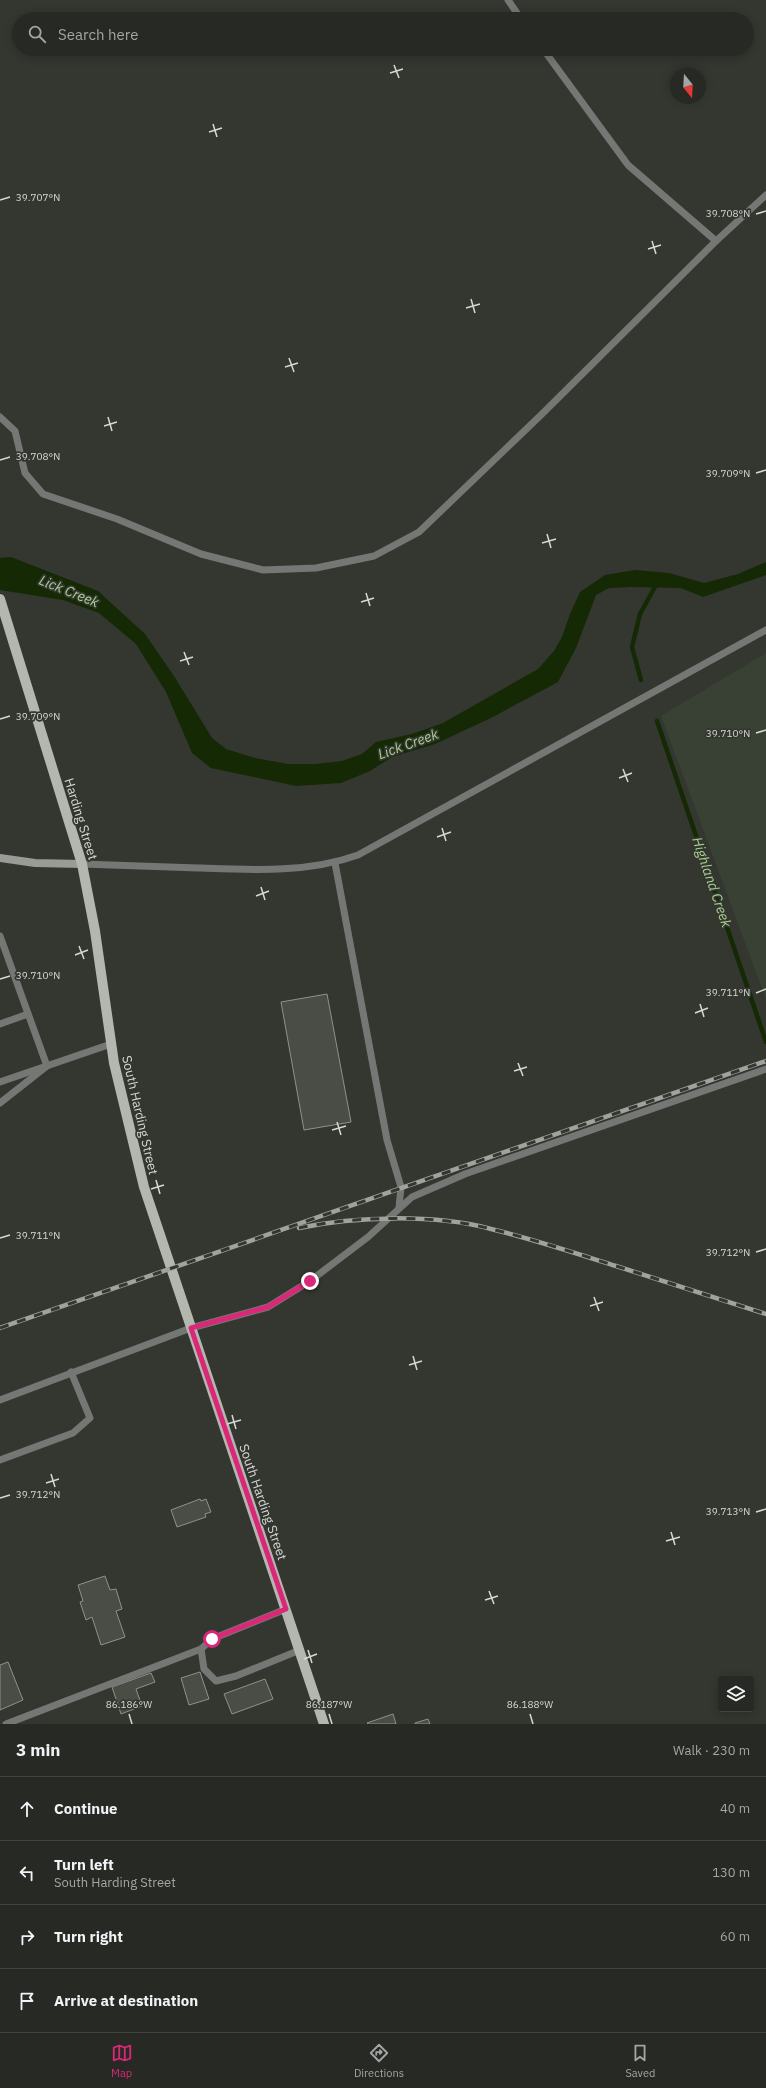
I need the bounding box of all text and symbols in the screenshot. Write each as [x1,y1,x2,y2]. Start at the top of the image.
search box [12,12,754,56]
icon: search [26,23,48,45]
text: Search here [58,25,138,44]
north arrow [670,68,706,104]
text: 39.707°N [16,191,60,204]
text: 39.708°N [706,207,750,220]
text: 39.708°N [16,450,60,463]
text: 39.709°N [706,467,750,480]
water label: Lick Creek [36,571,102,611]
text: 39.709°N [16,710,60,723]
water label: Lick Creek [375,725,441,763]
text: 39.710°N [706,727,750,740]
street label: Harding Street [61,776,101,862]
water label: Highland Creek [688,834,736,930]
text: 39.710°N [16,969,60,982]
text: 39.711°N [706,986,750,999]
street label: South Harding Street [118,1054,162,1176]
text: 39.711°N [16,1229,60,1242]
text: 39.712°N [706,1246,750,1259]
route end [301,1272,319,1290]
street label: South Harding Street [235,1442,291,1562]
text: 39.712°N [16,1488,60,1501]
text: 39.713°N [706,1505,750,1518]
route start [203,1630,221,1648]
map controls [718,1676,754,1712]
button: layers [718,1676,754,1712]
text: 86.186°W [106,1698,152,1711]
text: 86.187°W [306,1698,352,1711]
text: 86.188°W [507,1698,553,1711]
text: 3 min [16,1739,60,1761]
text: Walk · 230 m [673,1742,750,1759]
icon: ahead [16,1798,38,1820]
text: Continue [54,1799,118,1818]
text: 40 m [720,1800,750,1817]
text: Turn left [54,1855,114,1874]
icon: left [16,1862,38,1884]
text: 130 m [712,1864,750,1881]
text: South Harding Street [54,1874,176,1891]
icon: right [16,1926,38,1948]
text: Turn right [54,1927,123,1946]
text: 60 m [720,1928,750,1945]
icon: arrive [16,1990,38,2012]
text: Arrive at destination [54,1991,198,2010]
tab: Map [111,2042,133,2080]
tab: Directions [354,2042,404,2080]
tab: Saved [625,2042,655,2080]

